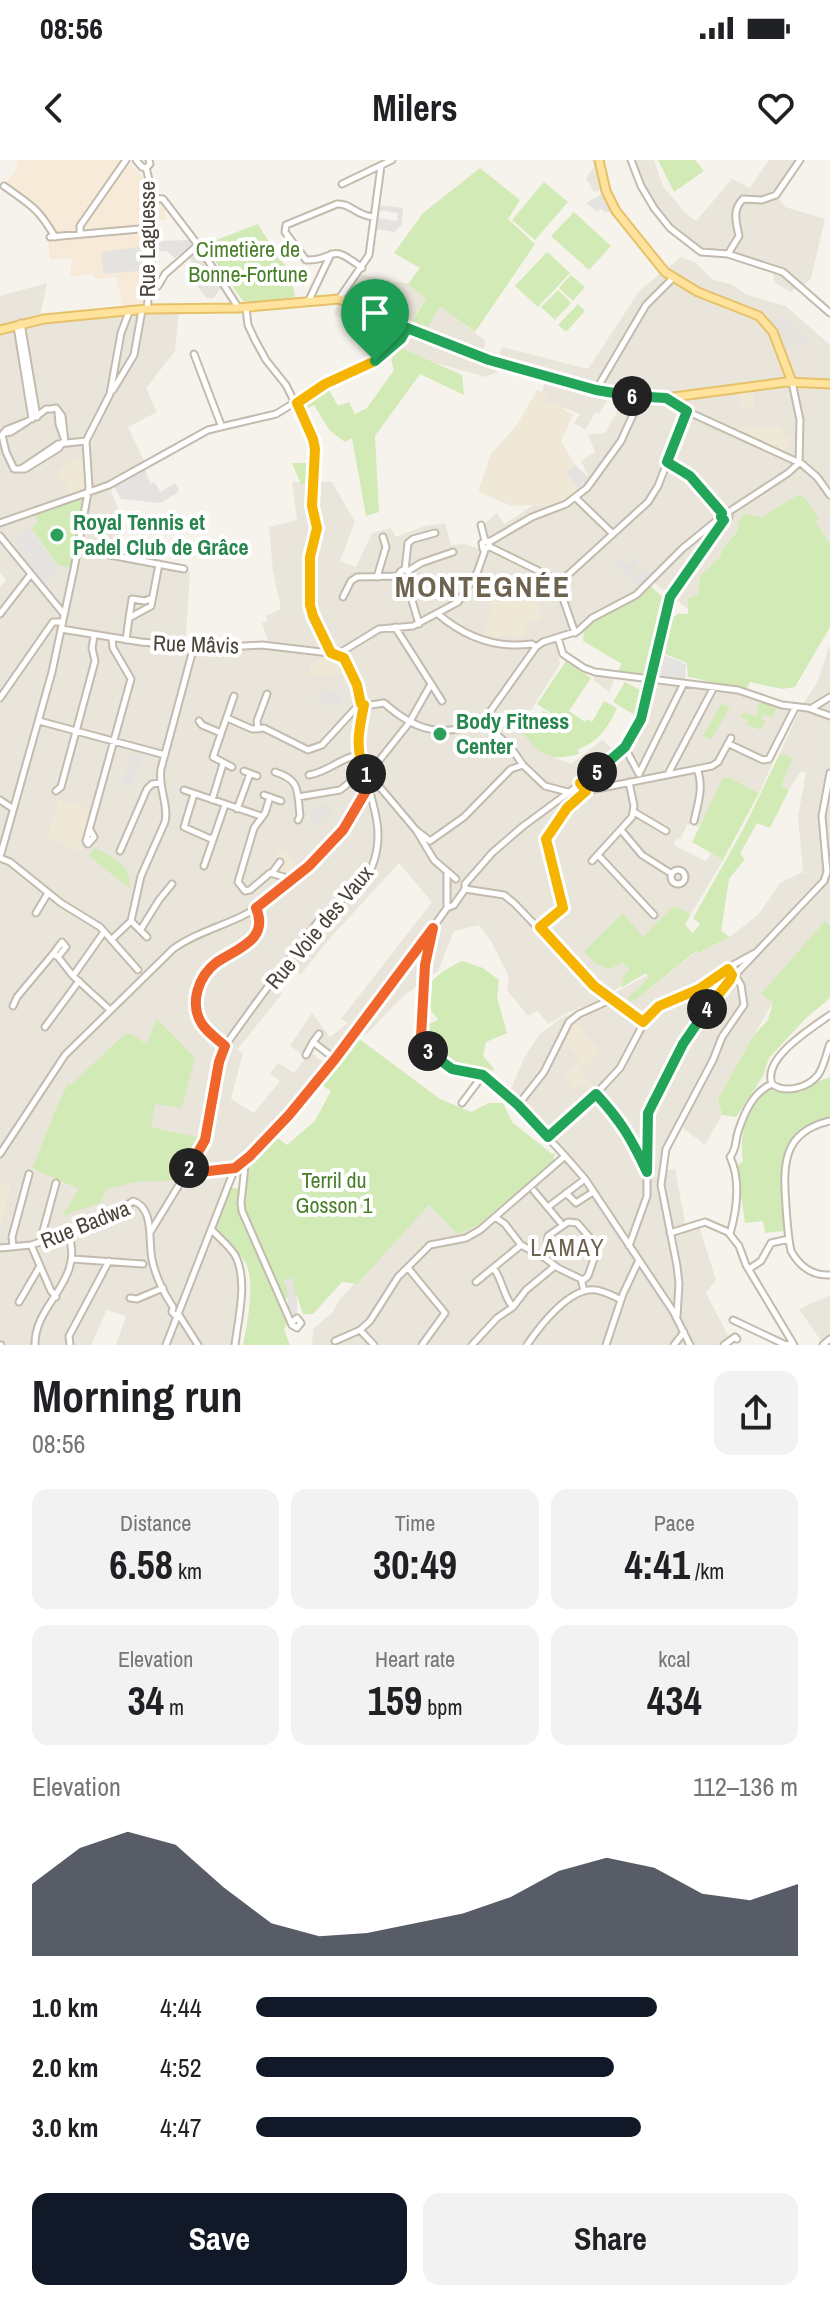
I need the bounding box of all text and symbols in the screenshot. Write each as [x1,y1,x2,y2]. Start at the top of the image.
text: 08:56 [40,8,103,48]
text: Milers [372,84,458,132]
icon: back [32,86,76,130]
icon: heart [754,86,798,130]
street label: Rue Laguesse [132,181,162,297]
park label: Cimetière de Bonne-Fortune [188,234,308,289]
pin [341,279,409,361]
icon: arrive [353,291,397,335]
pin: 6 [612,376,652,416]
text: 6 [627,381,637,411]
place label: Royal Tennis et Padel Club de Grâce [73,507,248,562]
marker: Royal Tennis et Padel Club de Grâce [48,526,66,544]
district label: MONTEGNÉE [395,566,571,606]
street label: Rue Mâvis [152,628,240,660]
place label: Body Fitness Center [456,706,569,761]
marker: Body Fitness Center [431,725,449,743]
pin: 5 [577,752,617,792]
pin: 1 [346,754,386,794]
text: 5 [592,757,602,787]
text: 1 [361,759,371,789]
street label: Rue Voie des Vaux [258,859,380,995]
pin: 4 [687,989,727,1029]
text: 4 [702,994,712,1024]
pin: 3 [408,1031,448,1071]
text: 3 [423,1036,433,1066]
pin: 2 [169,1148,209,1188]
text: 2 [184,1153,194,1183]
park label: Terril du Gosson 1 [295,1165,373,1220]
street label: Rue Badwa [36,1193,134,1255]
district label: LAMAY [530,1231,606,1263]
text: Morning run [32,1366,242,1426]
button: share [714,1371,798,1455]
text: 08:56 [32,1426,85,1461]
text: Distance [120,1508,191,1538]
text: Time [395,1508,435,1538]
text: Pace [654,1508,695,1538]
text: 6.58 [109,1538,173,1591]
text: 30:49 [373,1538,457,1591]
text: 4:41 [624,1538,690,1591]
text: km [173,1556,202,1586]
text: /km [690,1556,724,1586]
text: Elevation [118,1644,193,1674]
text: Heart rate [375,1644,455,1674]
text: kcal [658,1644,690,1674]
text: 34 [127,1674,164,1727]
text: 159 [368,1674,422,1727]
text: 434 [647,1674,702,1727]
text: m [164,1692,184,1722]
text: bpm [422,1692,462,1722]
text: Elevation [32,1769,121,1804]
text: 112–136 m [693,1769,798,1804]
text: 1.0 km [32,1990,98,2025]
text: 4:44 [160,1990,202,2025]
text: 2.0 km [32,2050,98,2085]
text: 4:52 [160,2050,202,2085]
text: 3.0 km [32,2110,98,2145]
text: 4:47 [160,2110,202,2145]
button: Save [32,2193,407,2285]
button: Share [423,2193,798,2285]

